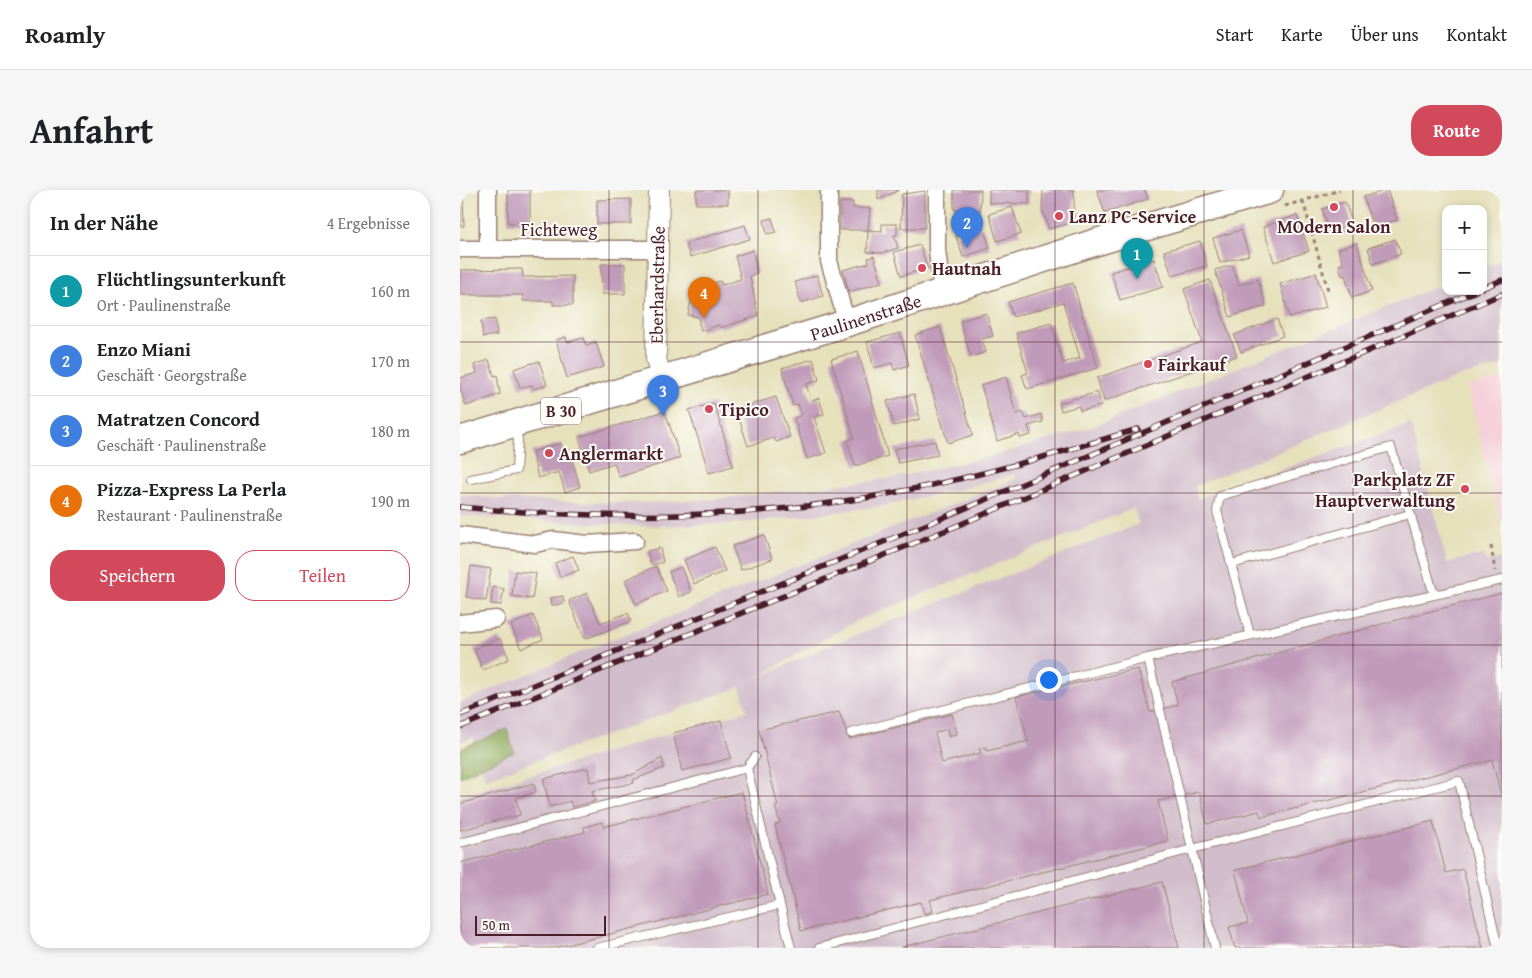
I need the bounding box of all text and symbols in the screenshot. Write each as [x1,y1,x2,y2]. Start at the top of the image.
text: Roamly [25,17,105,52]
text: Start [1216,21,1253,48]
text: Karte [1281,21,1323,48]
text: Über uns [1351,21,1419,48]
text: Kontakt [1447,21,1507,48]
text: Anfahrt [30,105,153,156]
button: Route [1411,105,1502,156]
marker: MOdern Salon [1328,201,1340,213]
place label: Lanz PC-Service [1069,203,1197,230]
map controls [1442,205,1487,295]
button: + [1442,205,1487,250]
text: In der Nähe [50,207,158,238]
pin: 2 [951,207,983,248]
marker: Lanz PC-Service [1053,210,1065,222]
text: 4 Ergebnisse [327,211,410,235]
place label: MOdern Salon [1277,213,1391,240]
street label: Fichteweg [521,216,597,243]
street label: Eberhardstraße [642,226,672,344]
pin: 1 [1121,238,1153,279]
button: − [1442,250,1487,295]
place label: Hautnah [932,255,1002,282]
marker: Hautnah [916,262,928,274]
text: Flüchtlingsunterkunft [97,265,286,293]
pin: 4 [688,277,720,318]
text: 1 [62,279,70,303]
text: 160 m [370,279,410,303]
street label: Paulinenstraße [807,286,925,347]
text: Ort · Paulinenstraße [97,293,231,317]
text: Enzo Miani [97,335,191,363]
text: 2 [62,349,70,373]
text: 170 m [370,349,410,373]
place label: Fairkauf [1158,351,1228,378]
marker: Fairkauf [1142,358,1154,370]
text: Geschäft · Georgstraße [97,363,247,387]
pin: 3 [647,375,679,416]
place label: Tipico [719,396,769,423]
road number: B 30 [541,398,581,425]
marker: Tipico [703,403,715,415]
text: Matratzen Concord [97,405,260,433]
text: 3 [62,419,70,443]
text: 180 m [370,419,410,443]
text: Geschäft · Paulinenstraße [97,433,266,457]
place label: Anglermarkt [559,440,663,467]
marker: Anglermarkt [543,447,555,459]
place label: Parkplatz ZF Hauptverwaltung [1315,466,1456,514]
text: Pizza-Express La Perla [97,475,287,503]
marker: Parkplatz ZF Hauptverwaltung [1459,483,1471,495]
text: 4 [62,489,70,513]
text: 190 m [370,489,410,513]
text: Restaurant · Paulinenstraße [97,503,282,527]
button: Speichern [50,550,225,601]
button: Teilen [235,550,410,601]
your location [1036,667,1062,693]
scale bar [475,913,606,936]
text: 50 m [482,915,510,935]

